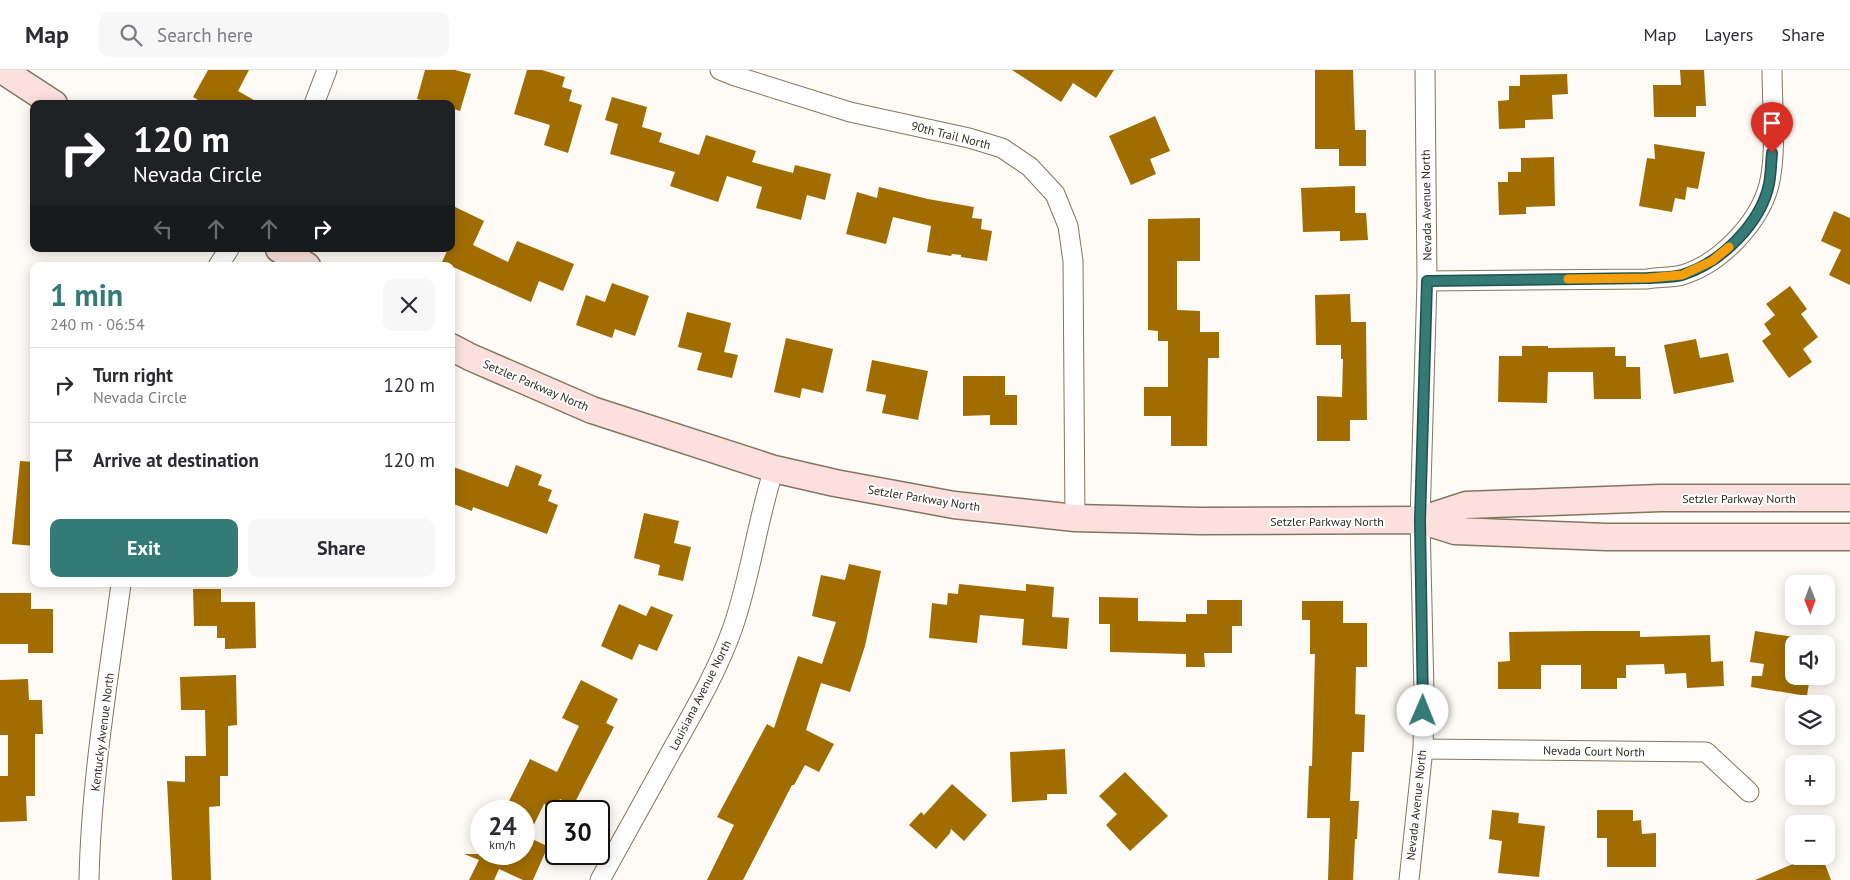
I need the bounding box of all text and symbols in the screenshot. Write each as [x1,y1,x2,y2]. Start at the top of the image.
search box [99,12,449,57]
text: Map [25,19,69,50]
icon: search [117,21,145,49]
text: Search here [157,23,253,47]
text: Map [1644,23,1676,46]
text: Layers [1704,23,1753,46]
text: Share [1781,23,1825,46]
pin [1751,102,1793,153]
icon: arrive [1758,109,1786,137]
text: 120 m [133,116,230,162]
street label: 90th Trail North [910,118,992,152]
icon: right [50,120,115,185]
street label: Nevada Avenue North [1418,149,1434,261]
text: Nevada Circle [133,160,262,188]
icon: left [149,215,177,243]
icon: ahead [202,215,230,243]
icon: ahead [255,215,283,243]
icon: right [308,215,336,243]
text: 1 min [50,275,123,314]
button: close [383,279,435,331]
text: 240 m · 06:54 [50,314,145,334]
street label: Setzler Parkway North [481,356,591,414]
text: Turn right [93,363,173,387]
icon: right [50,371,78,399]
text: 120 m [383,373,435,397]
text: Nevada Circle [93,387,187,407]
icon: arrive [50,446,78,474]
text: Arrive at destination [93,448,259,472]
text: 120 m [383,448,435,472]
street label: Setzler Parkway North [867,482,981,514]
street label: Setzler Parkway North [1682,491,1796,506]
street label: Setzler Parkway North [1270,514,1384,529]
button: Exit [50,519,238,577]
button: Share [248,519,435,577]
north arrow [1785,575,1835,625]
map controls [1785,575,1835,865]
button: sound [1785,635,1835,685]
street label: Louisiana Avenue North [666,637,734,753]
street label: Kentucky Avenue North [87,672,117,792]
position arrow [1396,684,1448,736]
button: layers [1785,695,1835,745]
street label: Nevada Court North [1543,743,1645,759]
street label: Nevada Avenue North [1403,749,1429,861]
button: + [1785,755,1835,805]
speed limit sign: 30 [545,800,610,865]
text: 24 [488,810,517,842]
button: − [1785,815,1835,865]
text: km/h [489,837,516,852]

